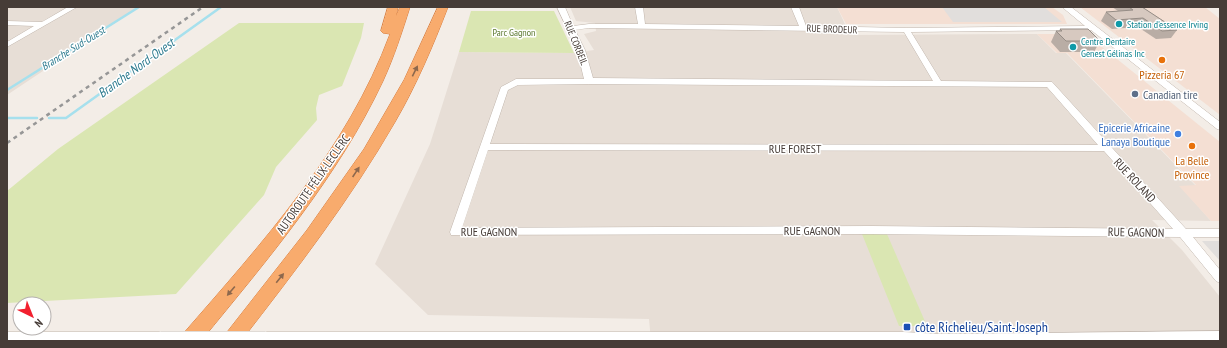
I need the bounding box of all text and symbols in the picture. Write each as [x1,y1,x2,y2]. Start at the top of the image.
place label: Station d'essence Irving [1127,18,1208,31]
street label: RUE CORBEIL [561,19,591,68]
marker: Station d'essence Irving [1114,19,1124,29]
water label: Branche Sud-Ouest [39,22,109,73]
street label: RUE BRODEUR [806,22,858,36]
park label: Parc Gagnon [493,26,535,39]
water label: Branche Nord-Ouest [94,34,179,102]
place label: Centre Dentaire Genest Gélinas Inc [1081,35,1145,60]
marker: Centre Dentaire Genest Gélinas Inc [1068,42,1078,52]
marker: Pizzeria 67 [1157,55,1167,65]
one-way arrow [412,66,418,77]
place label: Pizzeria 67 [1139,67,1185,82]
place label: Canadian tire [1143,87,1198,102]
marker: Canadian tire [1130,89,1140,99]
place label: Epicerie Africaine Lanaya Boutique [1098,120,1170,149]
marker: Epicerie Africaine Lanaya Boutique [1173,129,1183,139]
street label: AUTOROUTE FÉLIX-LECLERC [273,131,353,237]
street label: RUE FOREST [769,141,822,156]
marker: La Belle Province [1187,141,1197,151]
place label: La Belle Province [1175,153,1210,182]
street label: RUE ROLAND [1111,155,1159,205]
one-way arrow [352,167,360,178]
street label: RUE GAGNON [784,223,840,238]
street label: RUE GAGNON [461,224,517,239]
street label: RUE GAGNON [1108,224,1164,240]
one-way arrow [275,272,284,283]
one-way arrow [227,286,236,296]
north arrow [12,296,52,336]
text: N [32,316,46,330]
place label: côte Richelieu/Saint-Joseph [915,318,1048,336]
marker: côte Richelieu/Saint-Joseph [902,322,912,332]

